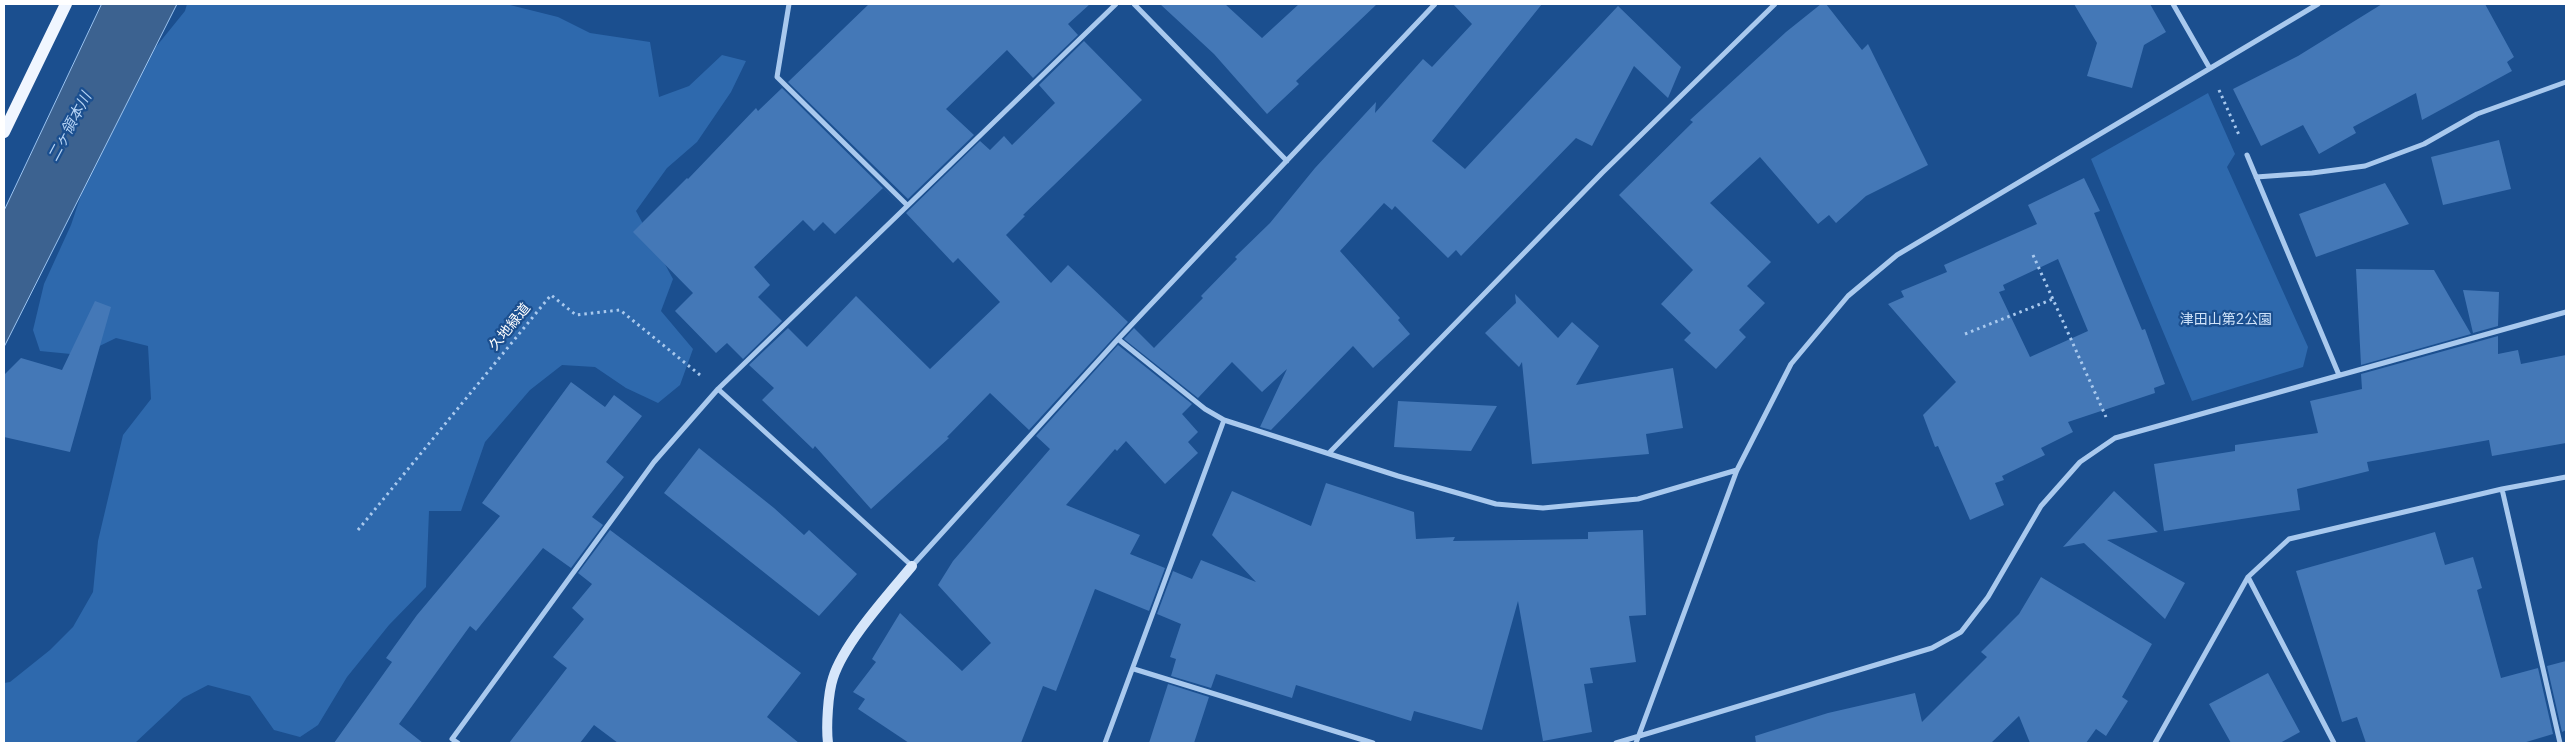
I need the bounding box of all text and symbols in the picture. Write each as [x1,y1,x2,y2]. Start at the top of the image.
water label: 二ヶ領本川 [44,90,96,164]
street label: 久地緑道 [486,300,534,354]
park label: 津田山第2公園 [2180,312,2272,328]

